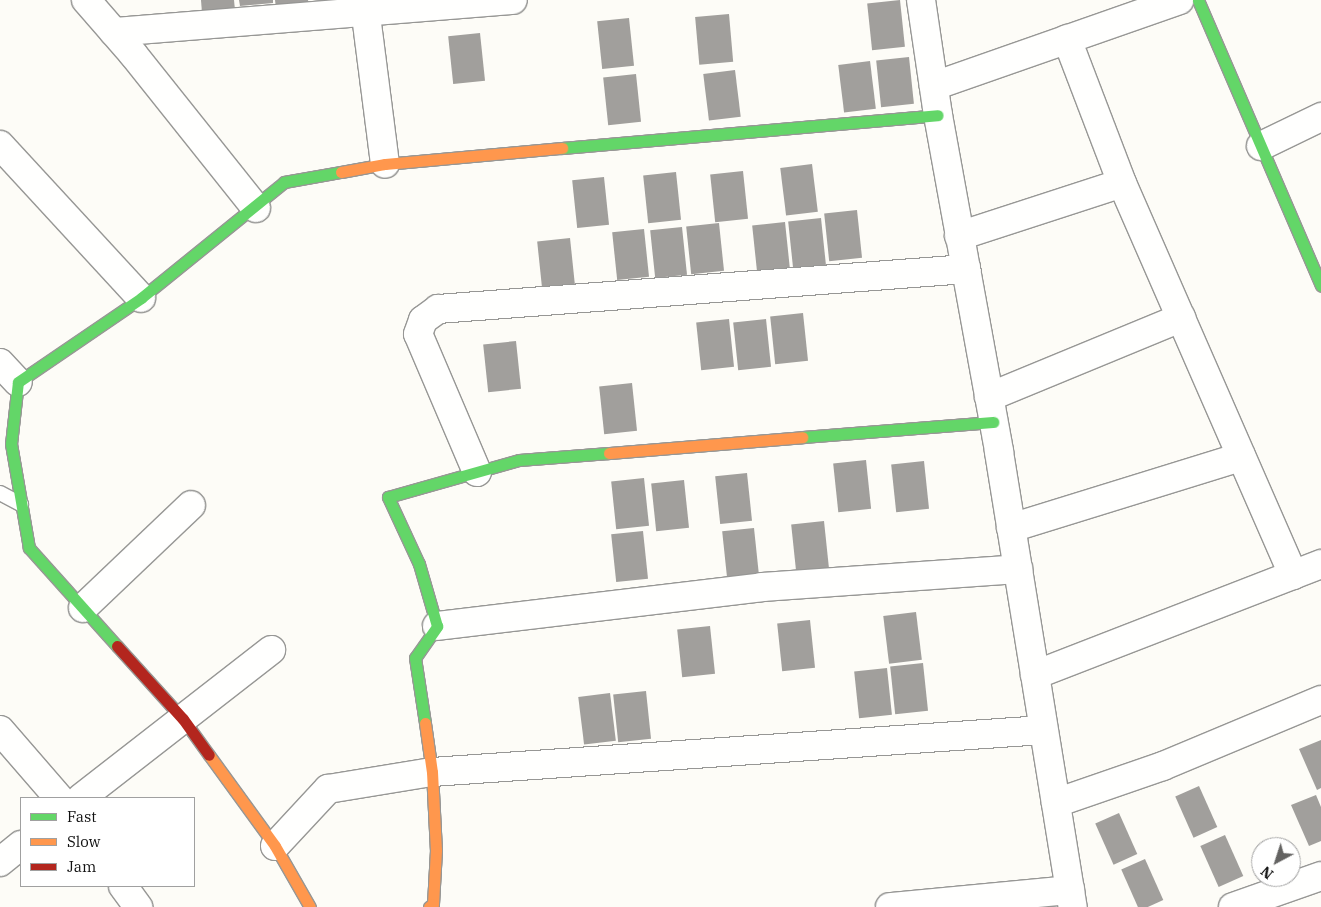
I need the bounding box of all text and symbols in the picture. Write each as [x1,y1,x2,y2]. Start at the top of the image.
legend [20,797,195,887]
text: Fast [67,807,97,826]
text: Slow [67,832,100,851]
north arrow [1251,837,1301,887]
text: Jam [67,857,96,876]
text: N [1257,862,1277,883]

